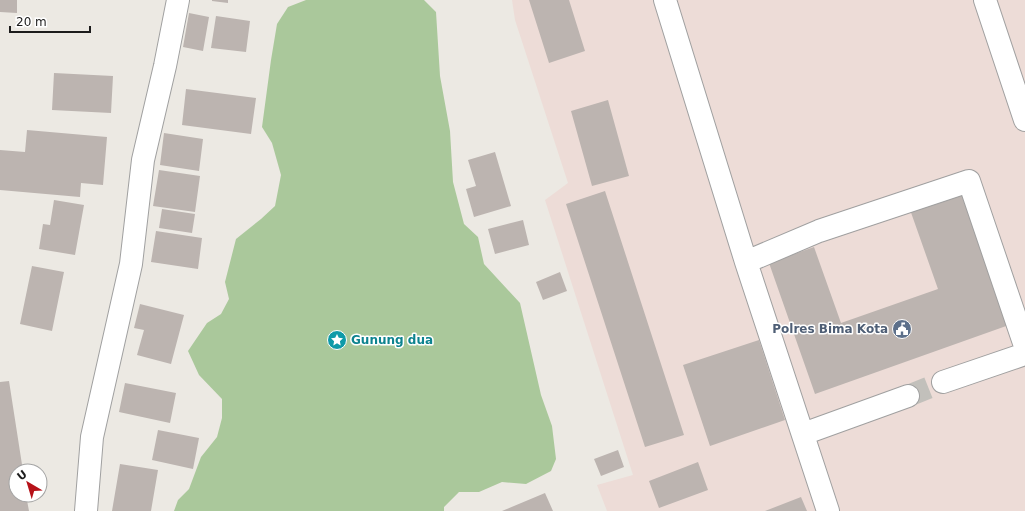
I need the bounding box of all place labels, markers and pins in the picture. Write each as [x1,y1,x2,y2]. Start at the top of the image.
public building icon: Polres Bima Kota [891,318,913,340]
place label: Polres Bima Kota [772,322,888,336]
place icon: Gunung dua [326,329,348,351]
place label: Gunung dua [351,333,433,347]

